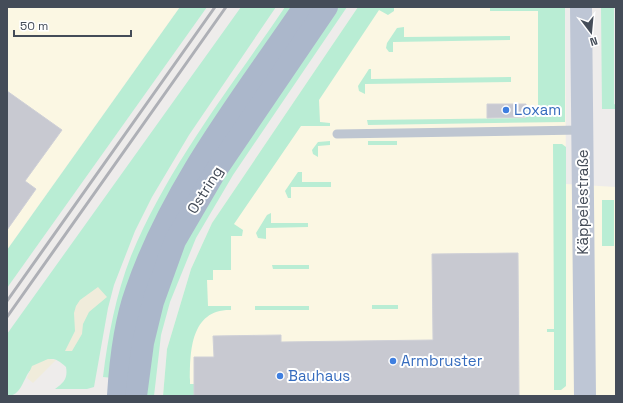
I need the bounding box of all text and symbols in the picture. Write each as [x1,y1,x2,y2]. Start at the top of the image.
scale bar [14,12,131,38]
north arrow [571,12,611,52]
text: 50 m [20,18,48,34]
text: N [588,34,599,49]
place label: Loxam [514,100,561,119]
marker: Loxam [501,105,511,115]
street label: Käppelestraße [573,149,592,255]
street label: Ostring [183,162,227,217]
place label: Armbruster [401,351,483,370]
marker: Armbruster [388,356,398,366]
place label: Bauhaus [288,366,350,385]
marker: Bauhaus [275,371,285,381]

